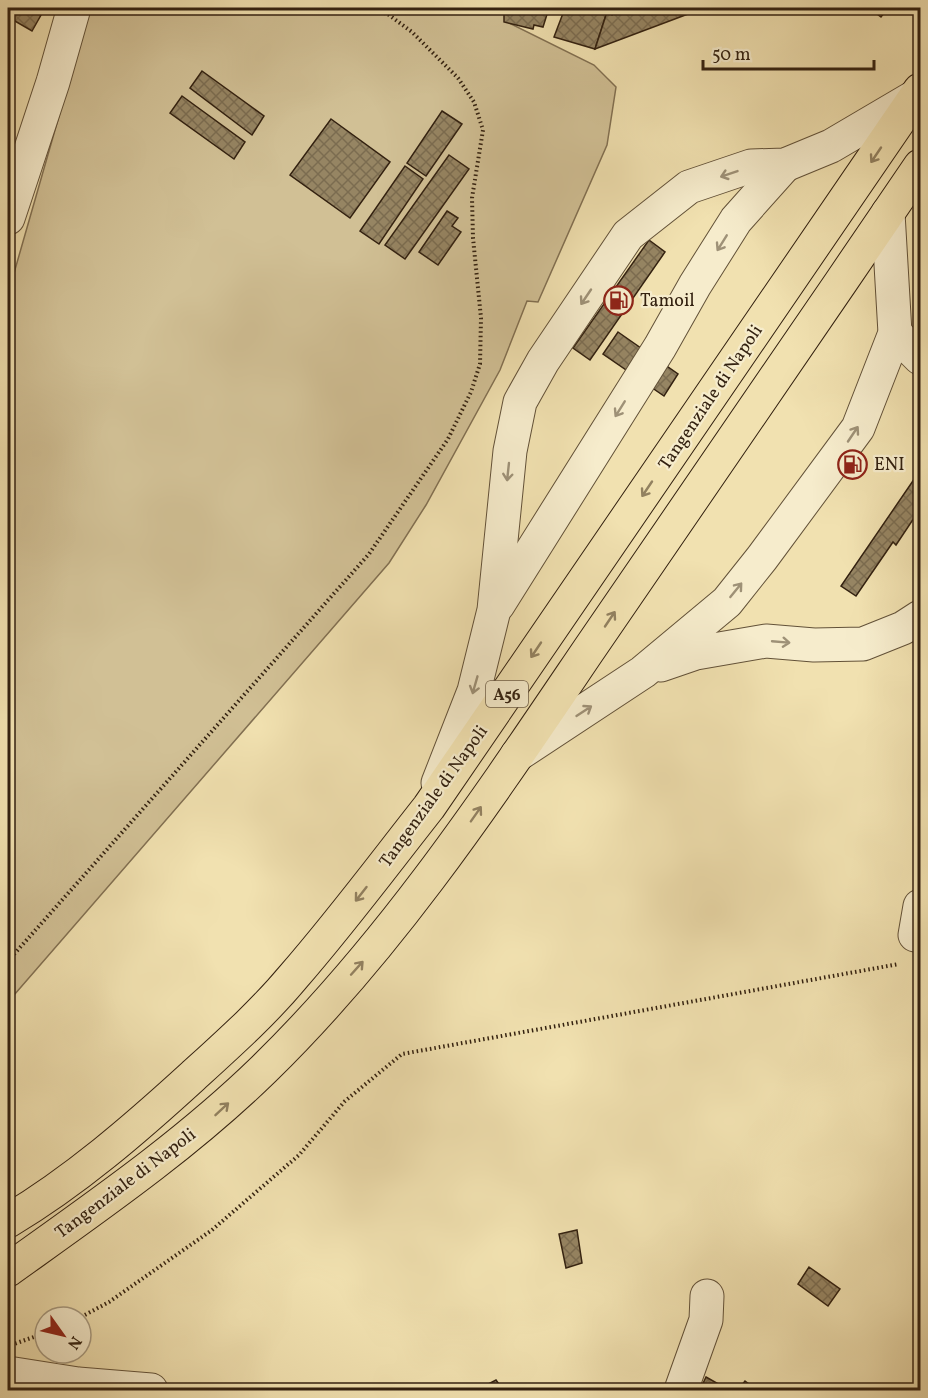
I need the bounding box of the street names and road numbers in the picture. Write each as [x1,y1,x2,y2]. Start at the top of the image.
street label: Tangenziale di Napoli [653,320,769,476]
road number: A56 [486,681,528,707]
street label: Tangenziale di Napoli [374,721,494,873]
street label: Tangenziale di Napoli [50,1123,202,1246]

